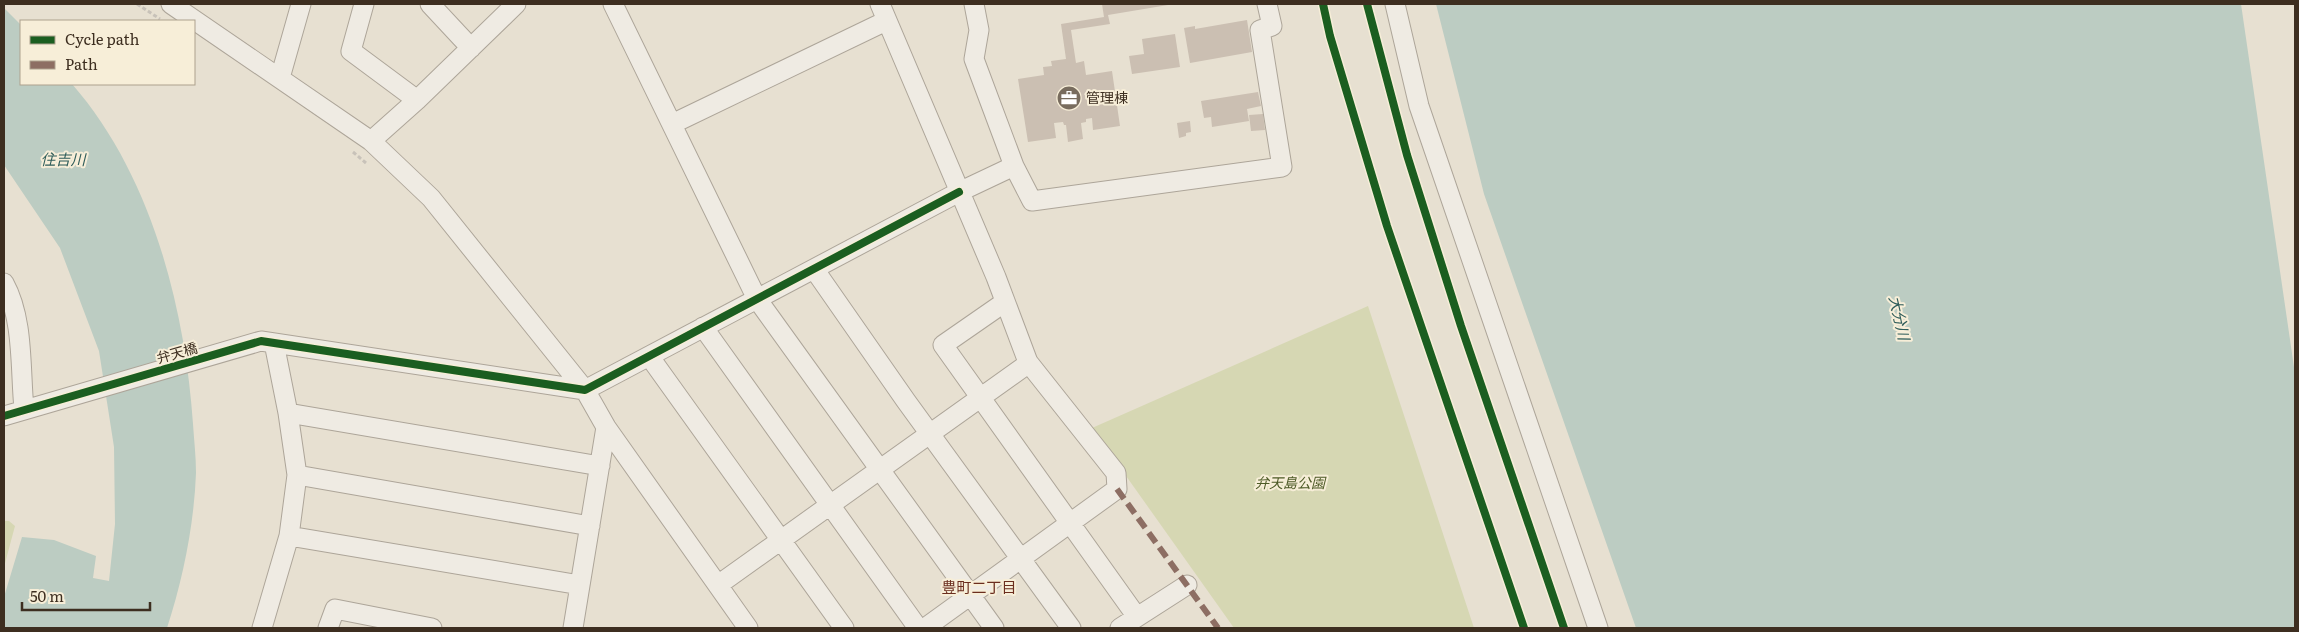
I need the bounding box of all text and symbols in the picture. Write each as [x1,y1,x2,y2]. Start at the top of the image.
legend [20,20,195,85]
text: Cycle path [65,27,140,50]
text: Path [65,52,98,75]
office icon: 管理棟 [1056,85,1082,111]
place label: 管理棟 [1086,87,1128,107]
water label: 住吉川 [40,147,87,170]
water label: 大分川 [1884,293,1917,344]
street label: 弁天橋 [154,337,200,367]
park label: 弁天島公園 [1255,472,1327,492]
district label: 豊町二丁目 [941,575,1017,598]
scale bar [22,580,150,612]
text: 50 m [30,584,64,607]

